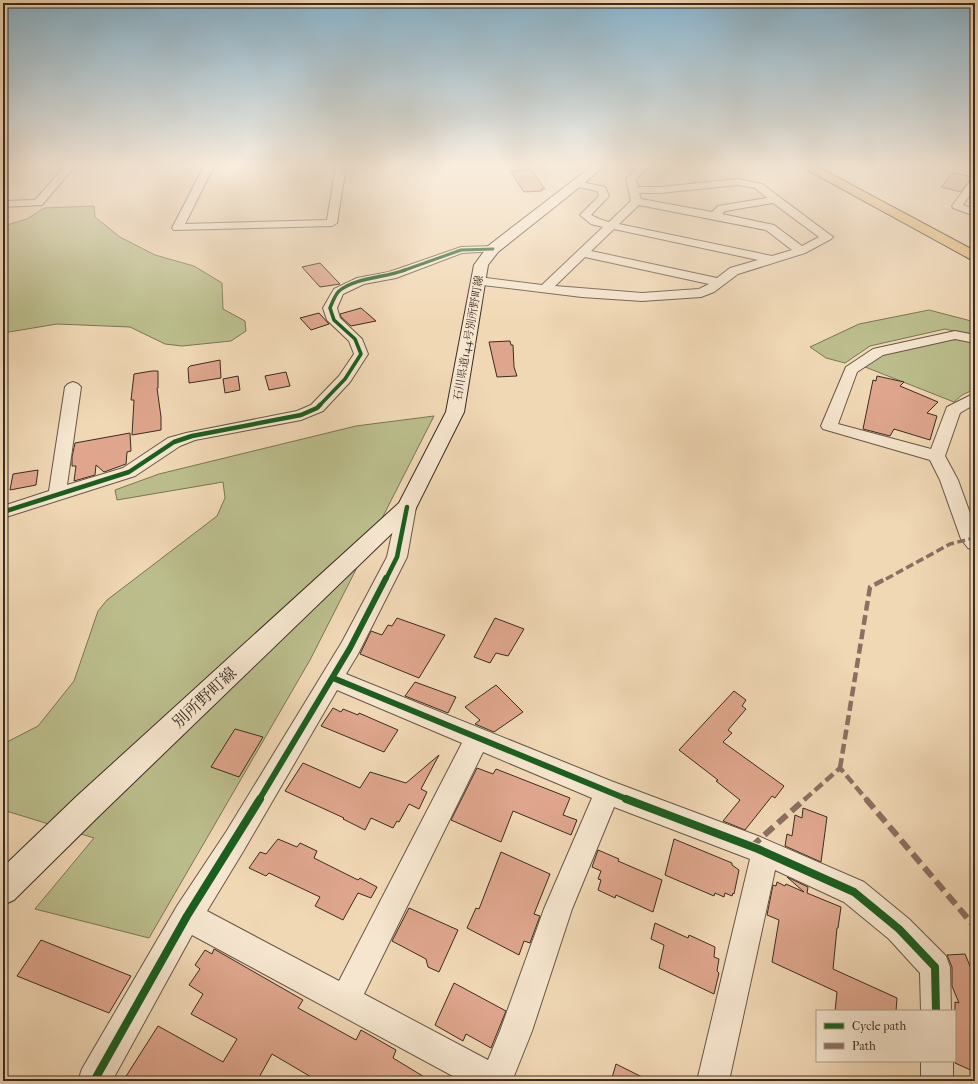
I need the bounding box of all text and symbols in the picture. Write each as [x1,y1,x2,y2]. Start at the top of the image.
street label: 石川県道144号別所野町線 [451,274,486,402]
street label: 別所野町線 [169,663,240,732]
legend [816,1010,956,1062]
text: Cycle path [852,1019,907,1033]
text: Path [852,1039,876,1053]

